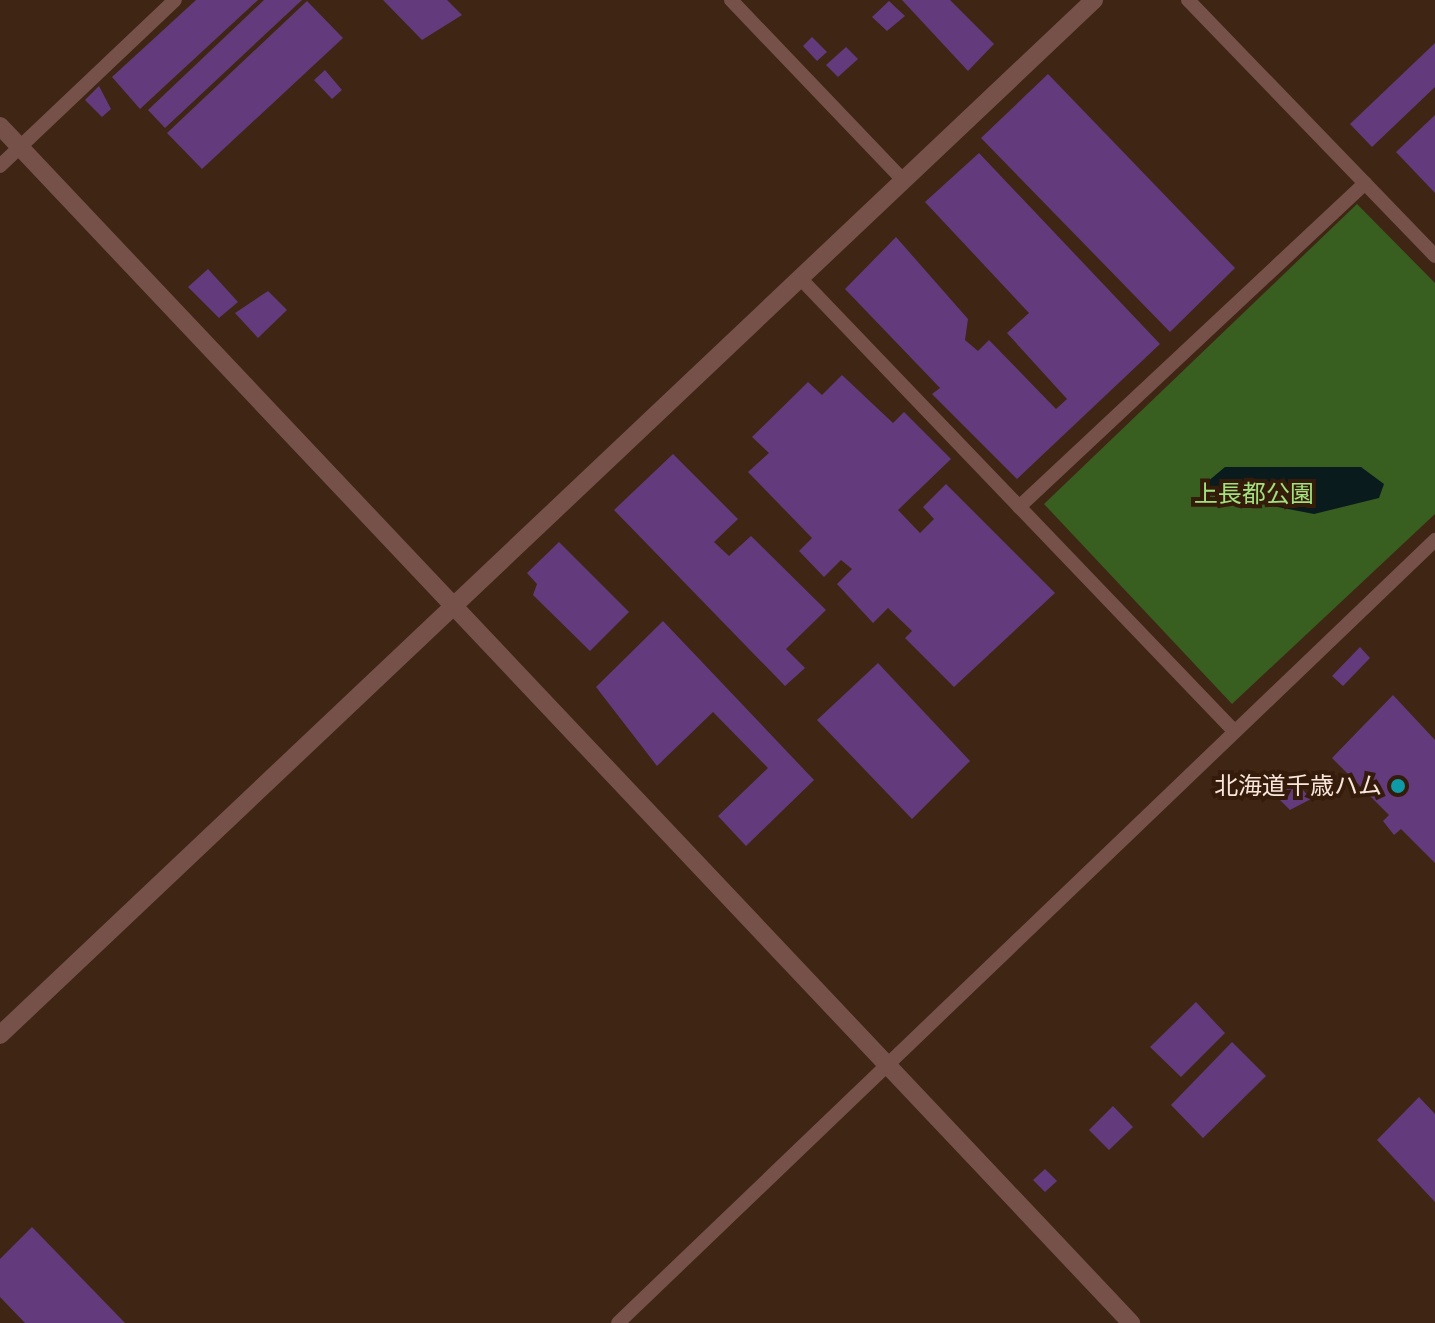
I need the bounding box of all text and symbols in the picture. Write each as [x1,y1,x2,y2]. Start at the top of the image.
park label: 上長都公園 [1194,480,1314,508]
place label: 北海道千歳ハム [1214,772,1382,800]
marker: 北海道千歳ハム [1389,777,1407,795]

